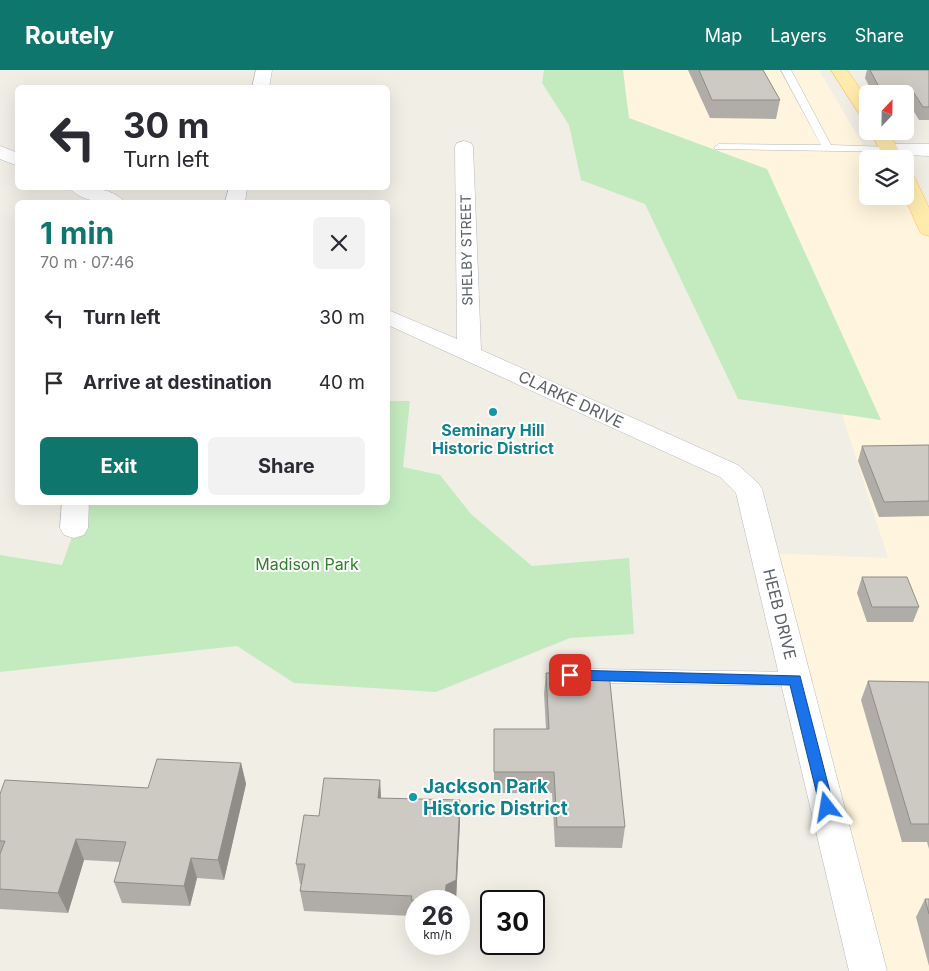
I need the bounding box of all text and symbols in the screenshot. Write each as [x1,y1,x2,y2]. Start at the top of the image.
text: Routely [25,21,114,50]
text: Map [705,25,742,46]
text: Layers [770,25,827,46]
text: Share [855,25,904,46]
north arrow [859,85,914,140]
map controls [859,85,914,205]
text: 30 m [123,104,209,146]
icon: left [40,105,105,170]
text: Turn left [123,146,209,172]
button: layers [859,150,914,205]
street label: SHELBY STREET [457,194,475,306]
text: 1 min [40,215,114,251]
button: close [313,217,365,269]
text: 70 m · 07:46 [40,252,134,272]
icon: left [40,304,68,332]
text: Turn left [83,306,161,329]
text: 30 m [319,306,365,329]
street label: CLARKE DRIVE [515,366,627,432]
icon: arrive [40,369,68,397]
text: Arrive at destination [83,371,272,394]
text: 40 m [319,371,365,394]
marker: Seminary Hill Historic District [487,406,499,418]
place label: Seminary Hill Historic District [432,420,554,458]
button: Exit [40,437,198,495]
button: Share [208,437,365,495]
park label: Madison Park [255,554,359,574]
street label: HEEB DRIVE [759,567,801,661]
pin [549,654,591,696]
icon: arrive [556,661,584,689]
place label: Jackson Park Historic District [423,775,568,820]
position arrow [800,780,852,832]
marker: Jackson Park Historic District [407,791,419,803]
speed limit sign: 30 [480,890,545,955]
text: 26 [422,901,453,931]
text: km/h [423,927,452,942]

